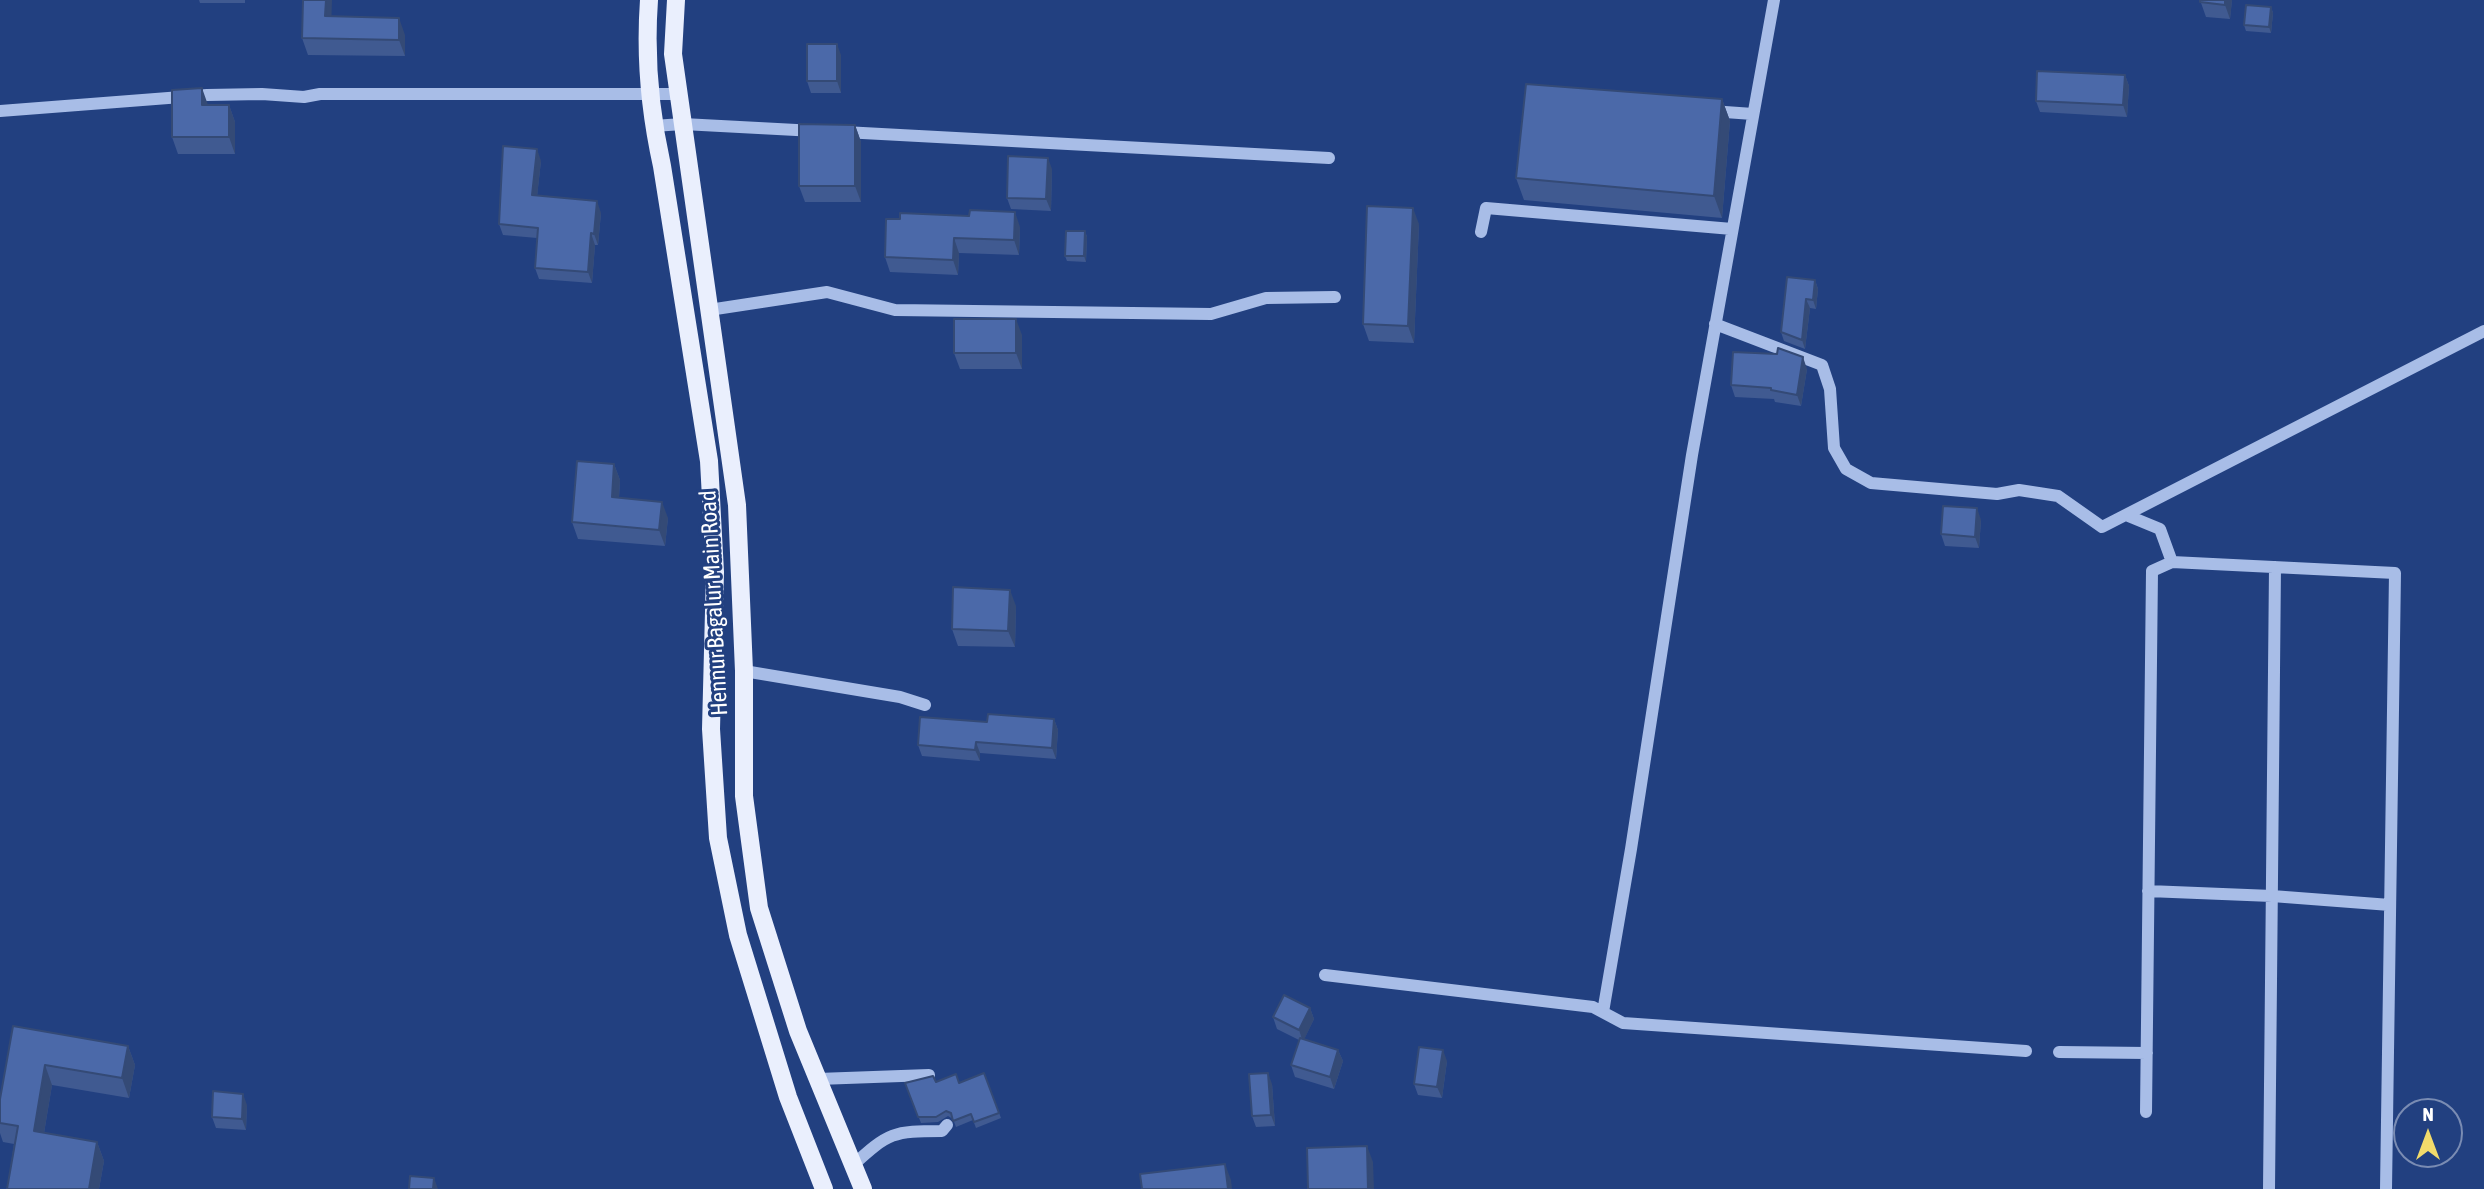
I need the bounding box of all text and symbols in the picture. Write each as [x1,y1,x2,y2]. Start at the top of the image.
street label: Hennur Bagalur Main Road [694,490,734,716]
north arrow [2393,1098,2463,1168]
text: N [2422,1103,2434,1125]

